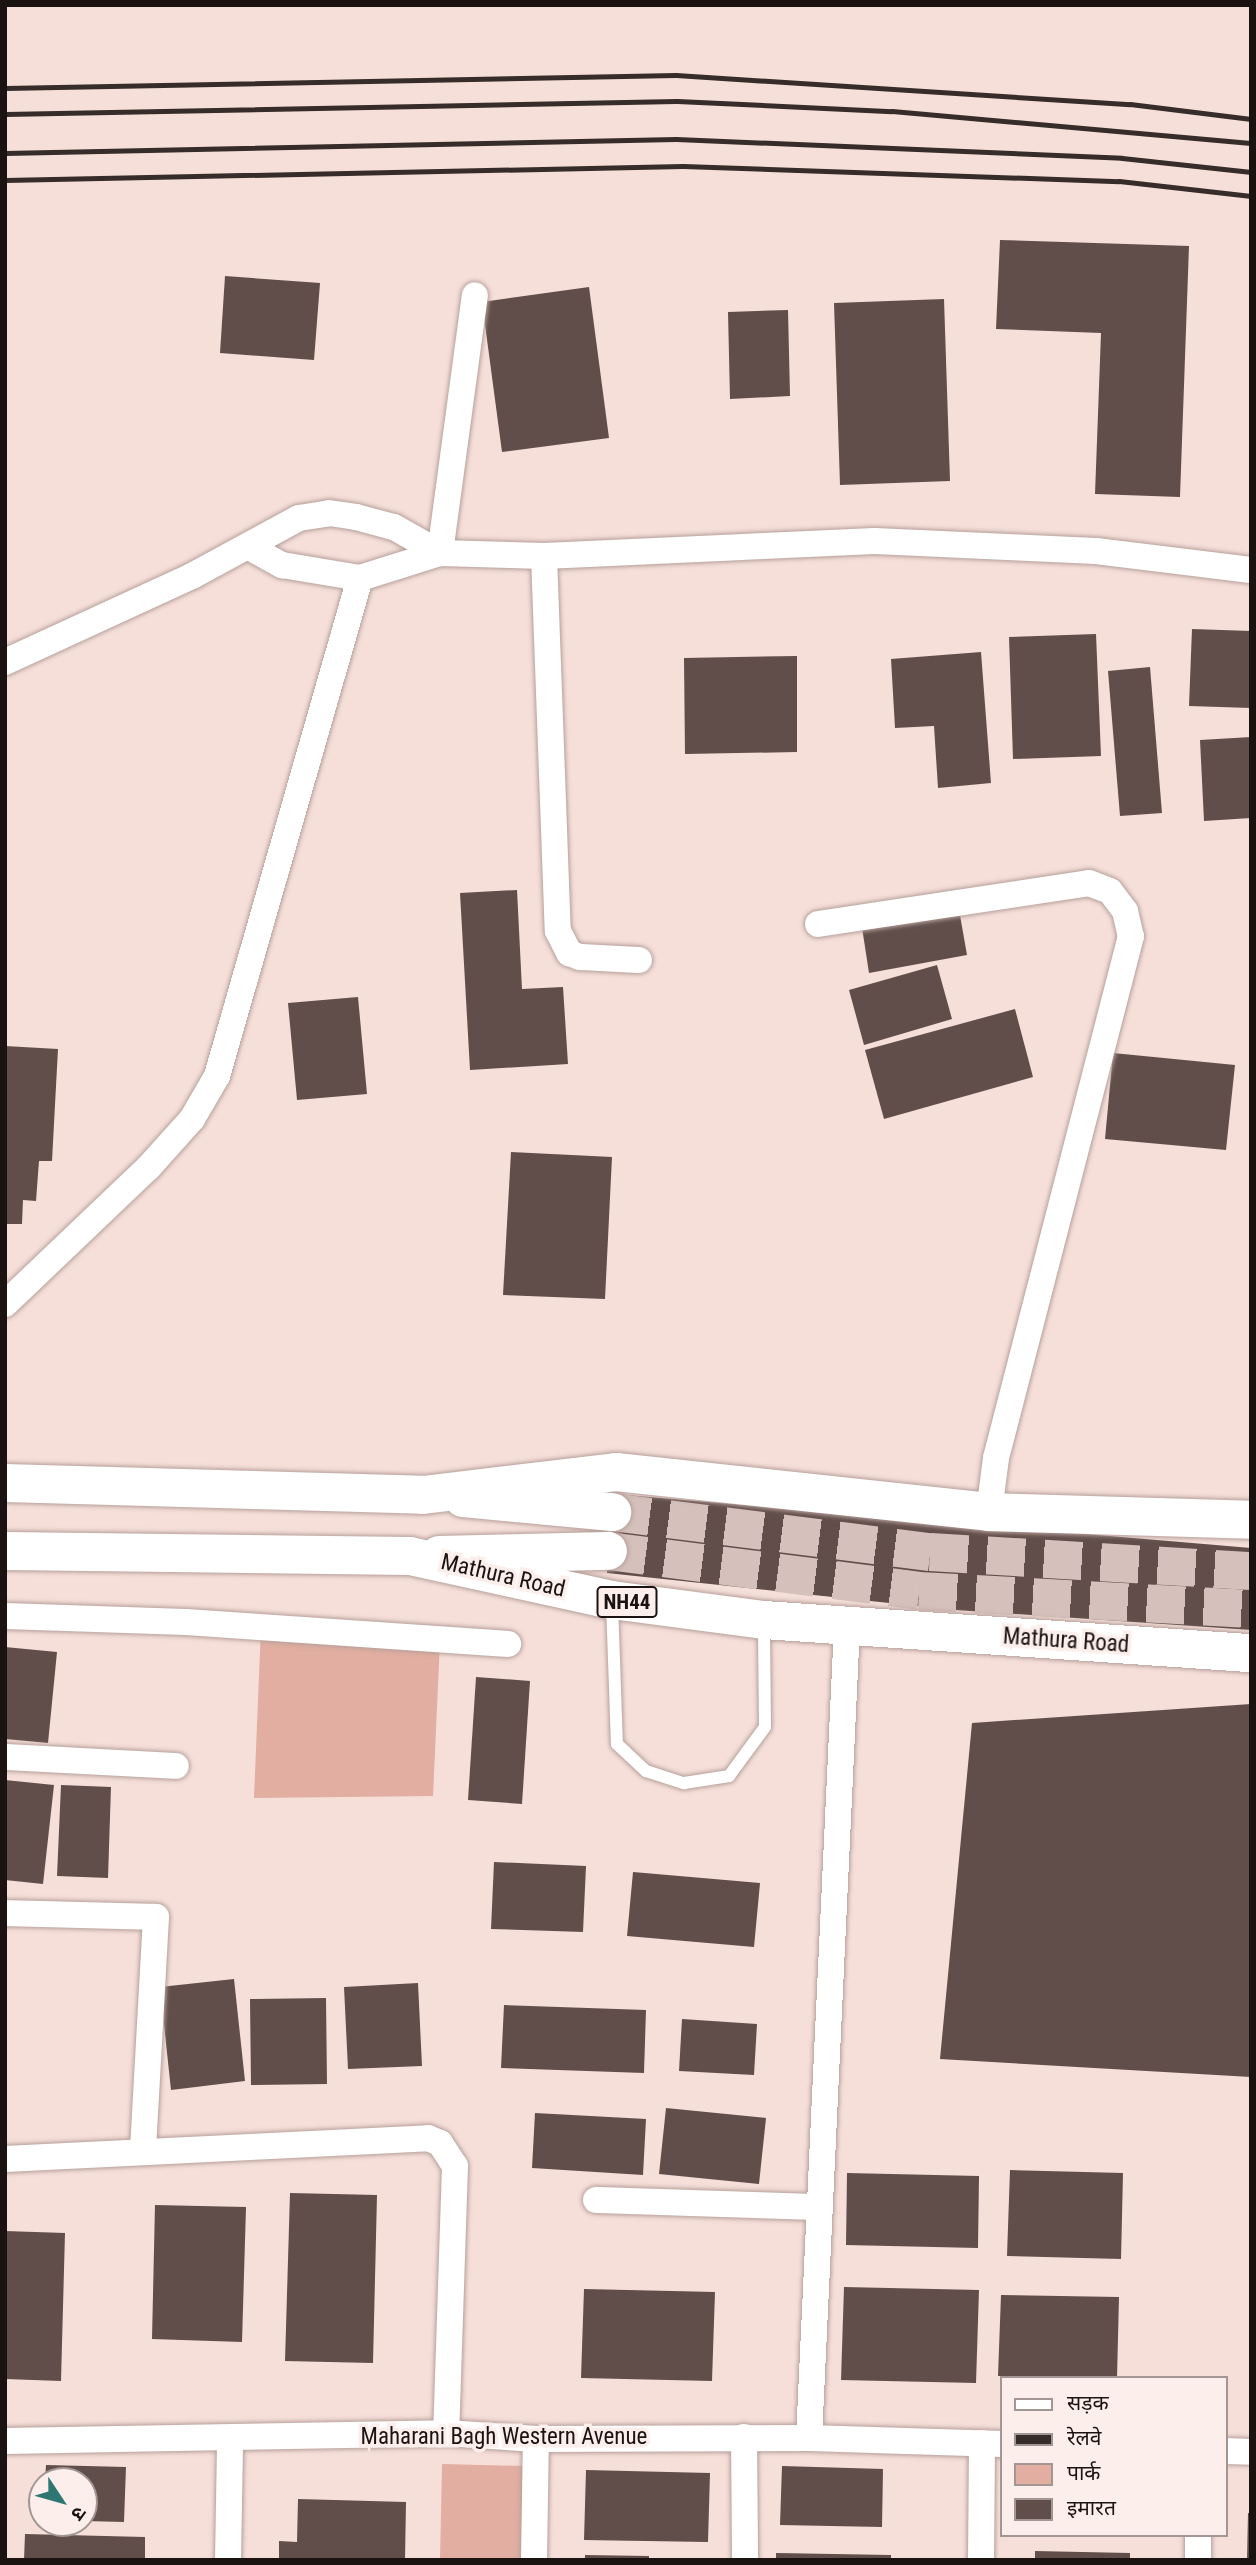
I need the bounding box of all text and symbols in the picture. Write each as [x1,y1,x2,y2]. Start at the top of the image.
street label: Mathura Road [438,1548,568,1604]
road number: NH44 [596,1584,658,1620]
street label: Mathura Road [1002,1623,1130,1659]
legend [1000,2376,1228,2537]
text: सड़क [1067,2391,1109,2415]
street label: Maharani Bagh Western Avenue [361,2423,647,2451]
text: रेलवे [1067,2426,1102,2450]
text: पार्क [1067,2461,1101,2485]
north arrow [28,2467,98,2537]
text: इमारत [1067,2496,1116,2520]
text: उ [66,2502,91,2525]

